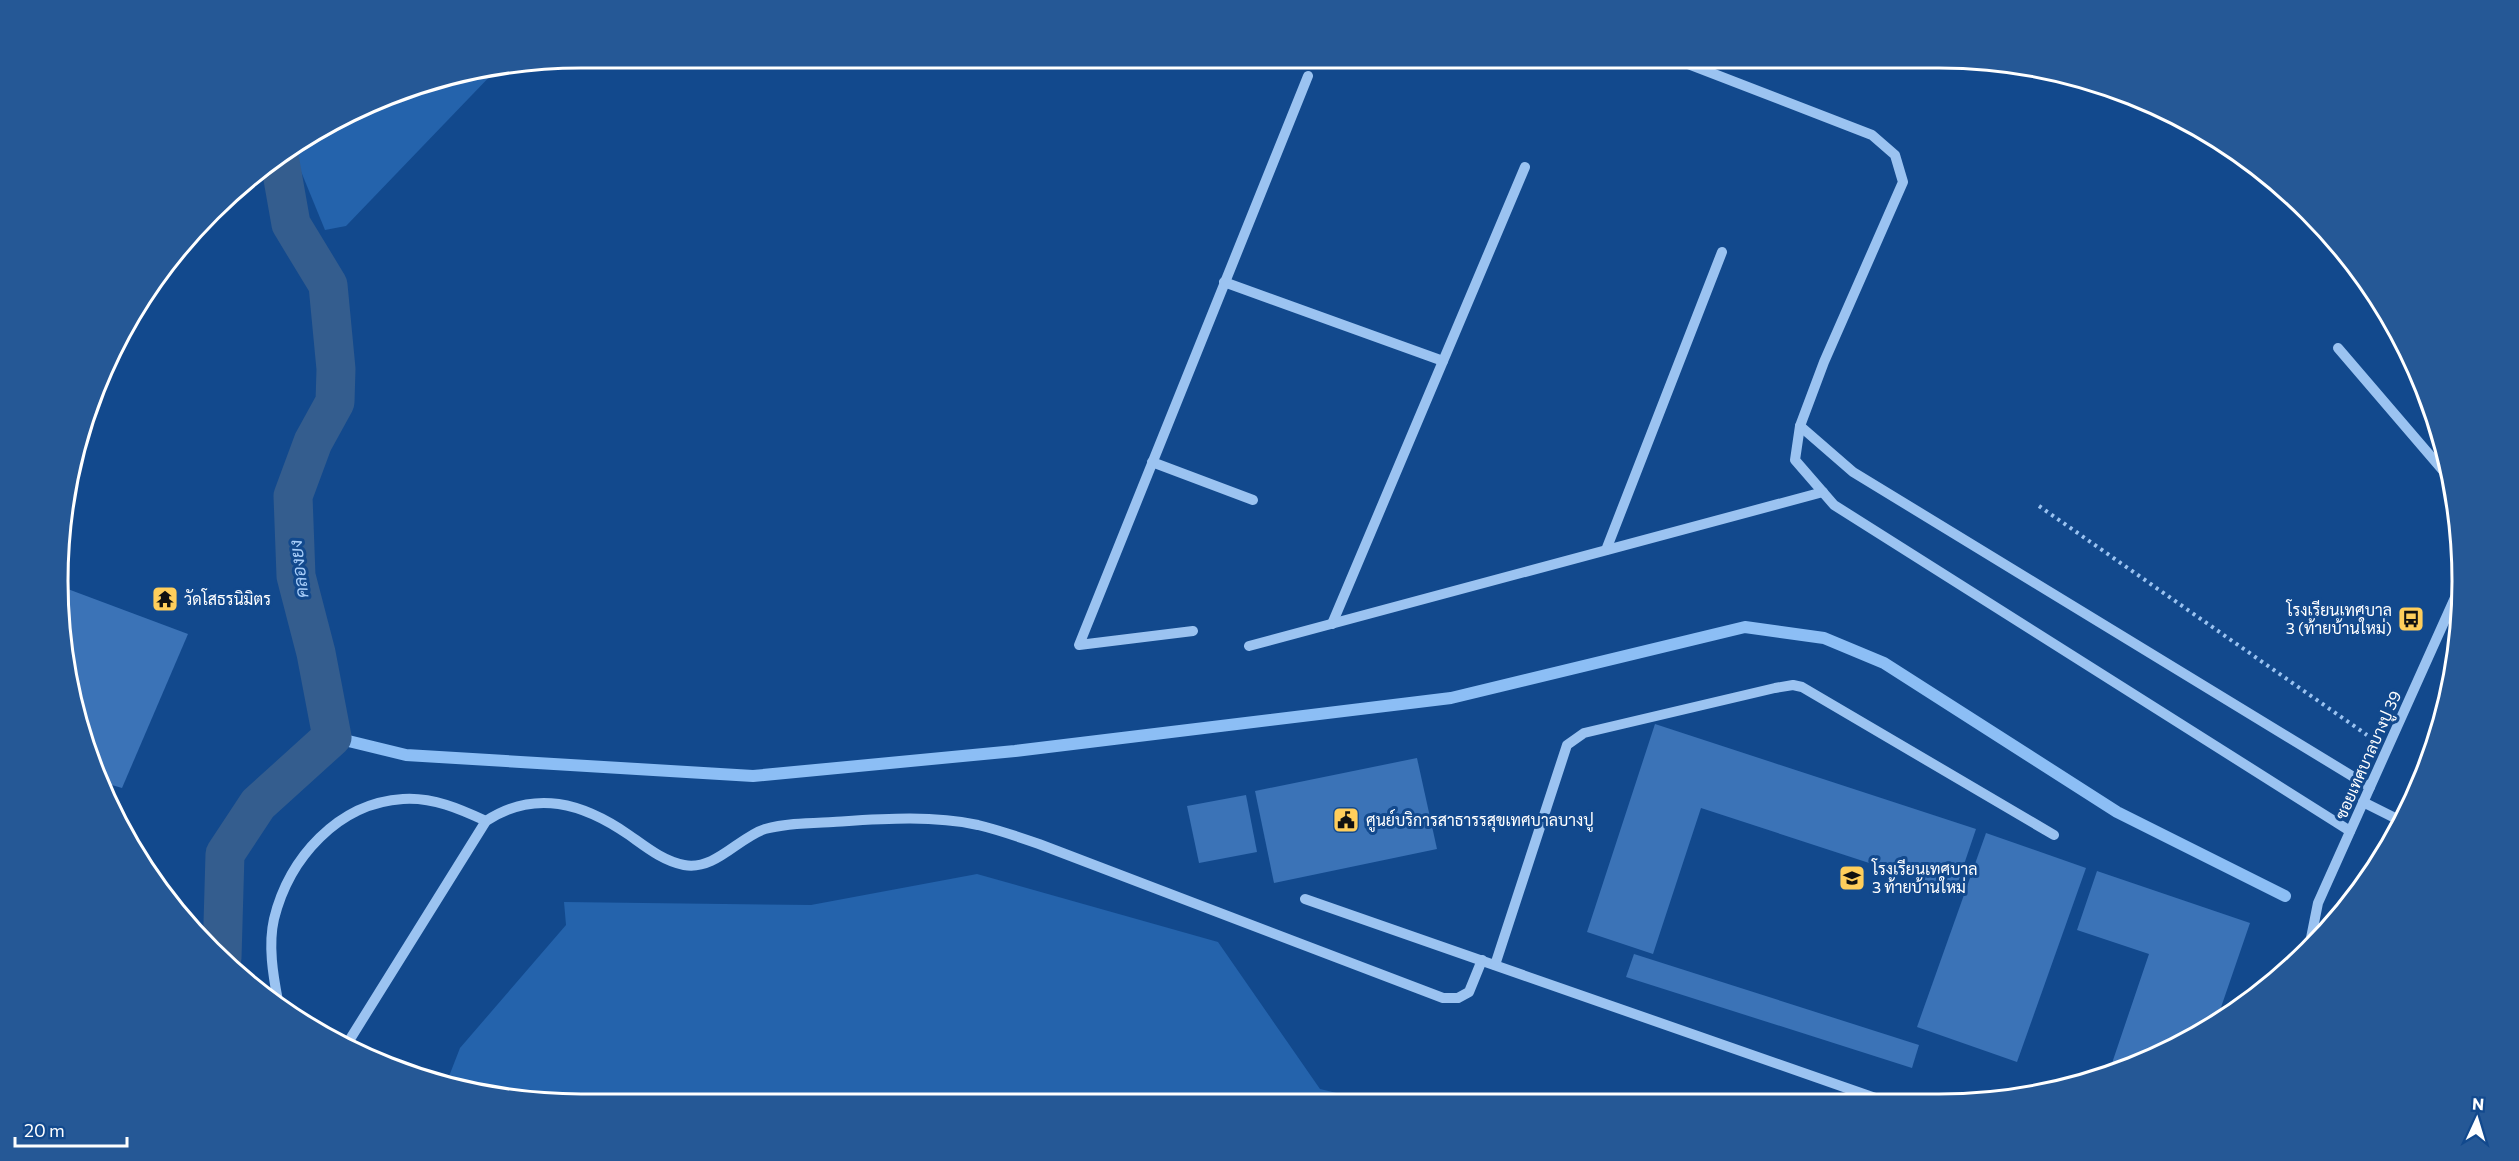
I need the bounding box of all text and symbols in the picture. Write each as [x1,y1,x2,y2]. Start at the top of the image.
water label: คลองยง [284,539,312,599]
temple icon: วัดโสธรนิมิตร [150,584,180,614]
place label: วัดโสธรนิมิตร [184,588,271,608]
place label: โรงเรียนเทศบาล 3 (ท้ายบ้านใหม่) [2285,599,2392,637]
bus stop icon: โรงเรียนเทศบาล 3 (ท้ายบ้านใหม่) [2396,604,2426,634]
street label: ซอยเทศบาลบางปู 39 [2331,688,2407,823]
public building icon: ศูนย์บริการสาธารรสุขเทศบาลบางปู [1331,805,1361,835]
place label: ศูนย์บริการสาธารรสุขเทศบาลบางปู [1366,808,1594,832]
place label: โรงเรียนเทศบาล 3 ท้ายบ้านใหม่ [1871,858,1978,896]
school or university icon: โรงเรียนเทศบาล 3 ท้ายบ้านใหม่ [1837,863,1867,893]
north arrow [2447,1089,2507,1149]
text: N [2471,1094,2485,1113]
scale bar [15,1110,128,1148]
text: 20 m [24,1119,65,1141]

